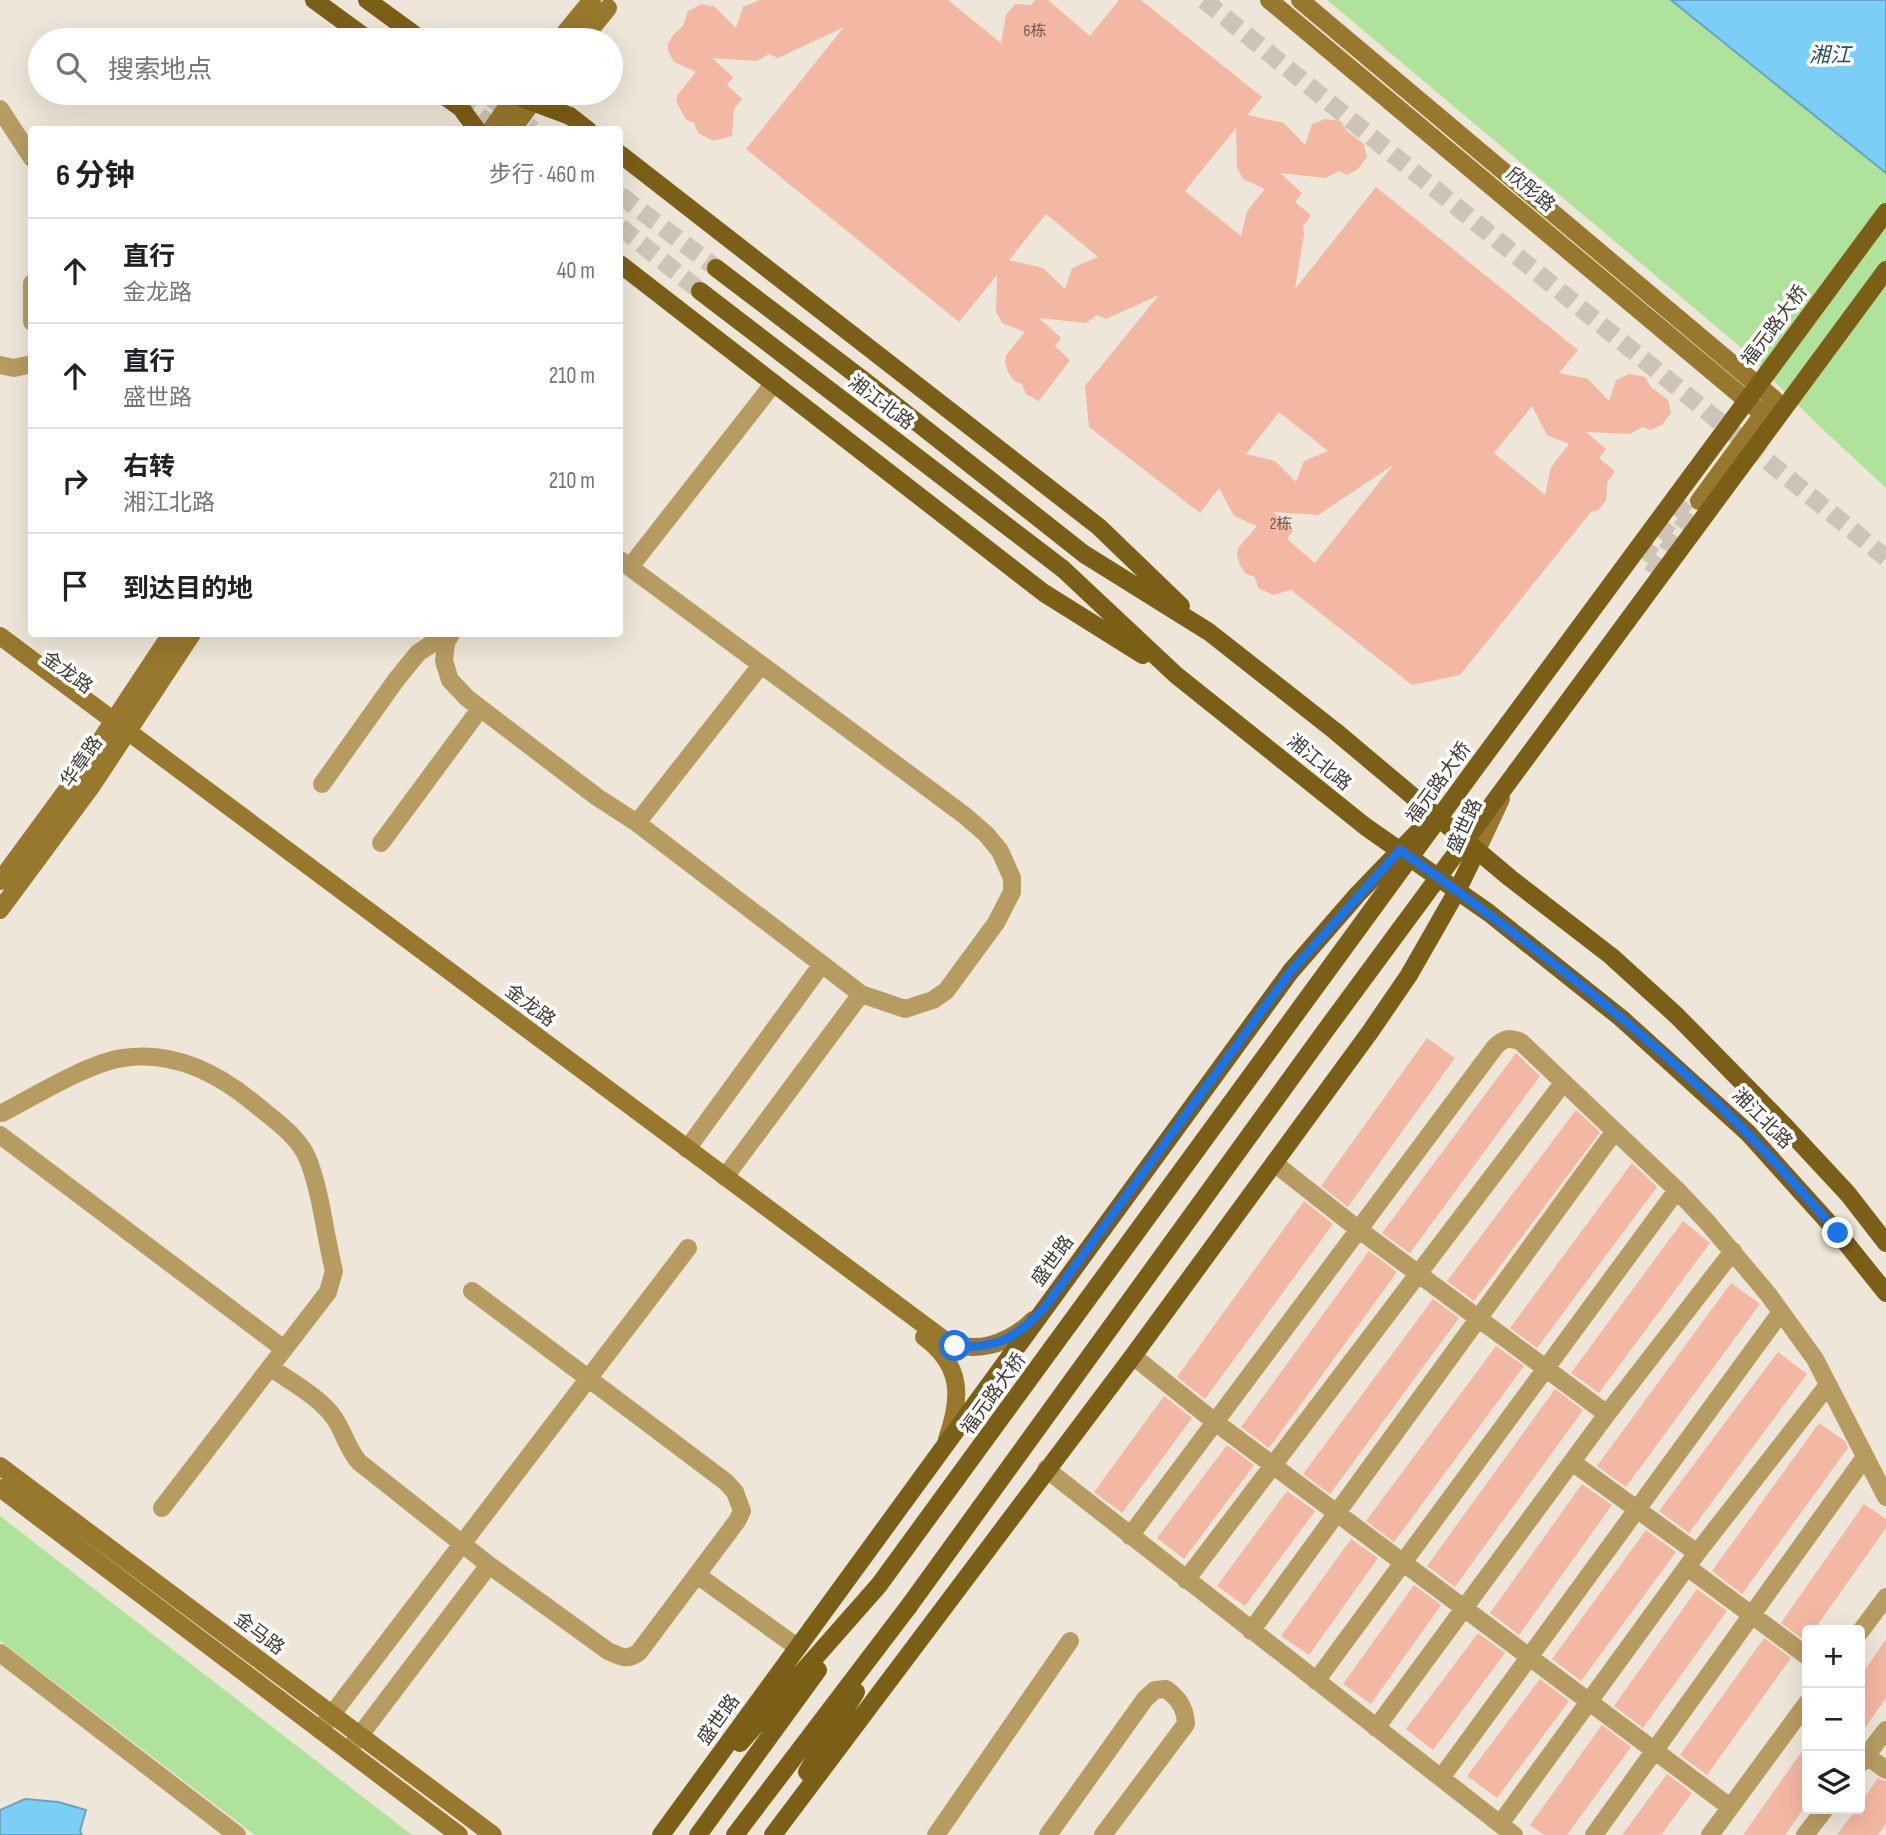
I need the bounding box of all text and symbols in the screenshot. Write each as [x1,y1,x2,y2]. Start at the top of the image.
house number: 6栋 [1023,22,1047,41]
search box [28,28,623,105]
water label: 湘江 [1809,43,1853,68]
icon: search [52,48,90,86]
text: 搜索地点 [108,55,212,86]
text: 6 分钟 [56,158,135,194]
text: 步行 · 460 m [489,161,595,189]
street label: 欣彤路 [1501,163,1559,217]
text: 直行 [123,242,175,273]
icon: ahead [56,252,94,290]
text: 40 m [557,257,595,285]
text: 金龙路 [123,279,192,307]
street label: 福元路大桥 [1737,281,1813,371]
text: 直行 [123,347,175,378]
icon: ahead [56,357,94,395]
text: 210 m [549,362,595,390]
street label: 湘江北路 [844,371,918,435]
text: 盛世路 [123,384,192,412]
text: 右转 [123,452,175,483]
icon: right [56,462,94,500]
text: 210 m [549,467,595,495]
text: 湘江北路 [123,489,215,517]
house number: 2栋 [1270,515,1292,534]
icon: arrive [56,567,94,605]
text: 到达目的地 [123,574,253,605]
street label: 金龙路 [37,647,97,699]
street label: 湘江北路 [1282,730,1356,796]
street label: 华章路 [56,732,108,792]
street label: 福元路大桥 [1402,738,1476,828]
street label: 盛世路 [1443,795,1487,857]
street label: 金龙路 [500,980,560,1032]
street label: 湘江北路 [1727,1084,1797,1154]
route end [1822,1217,1853,1248]
street label: 盛世路 [1027,1231,1079,1291]
route start [939,1330,970,1361]
street label: 福元路大桥 [957,1349,1031,1439]
street label: 金马路 [229,1608,289,1660]
map controls [1802,1625,1865,1814]
button: + [1802,1625,1865,1688]
button: − [1802,1688,1865,1751]
street label: 盛世路 [693,1690,745,1750]
button: layers [1802,1751,1865,1814]

